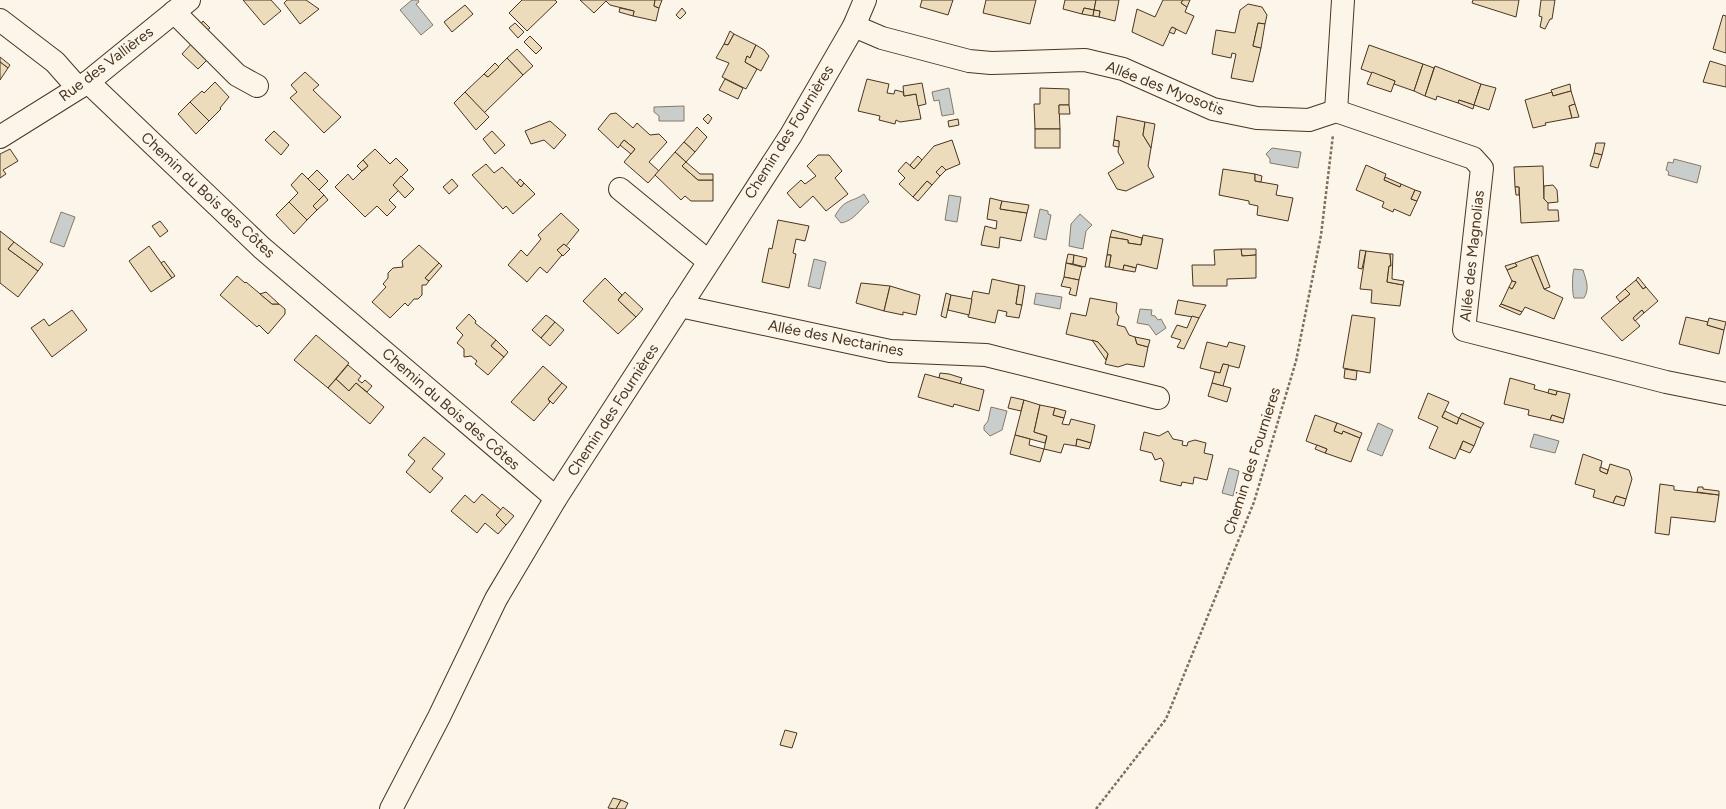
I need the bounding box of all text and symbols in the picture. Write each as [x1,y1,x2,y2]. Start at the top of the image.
street label: Rue des Vallières [55,23,157,105]
street label: Allée des Myosotis [1103,57,1227,119]
street label: Chemin des Fournières [741,62,837,202]
street label: Chemin du Bois des Côtes [137,128,279,262]
street label: Allée des Magnolias [1456,189,1488,323]
street label: Allée des Nectarines [767,316,905,360]
street label: Chemin des Fournières [564,341,662,479]
street label: Chemin du Bois des Côtes [378,344,524,474]
street label: Chemin des Fournieres [1220,385,1284,537]

